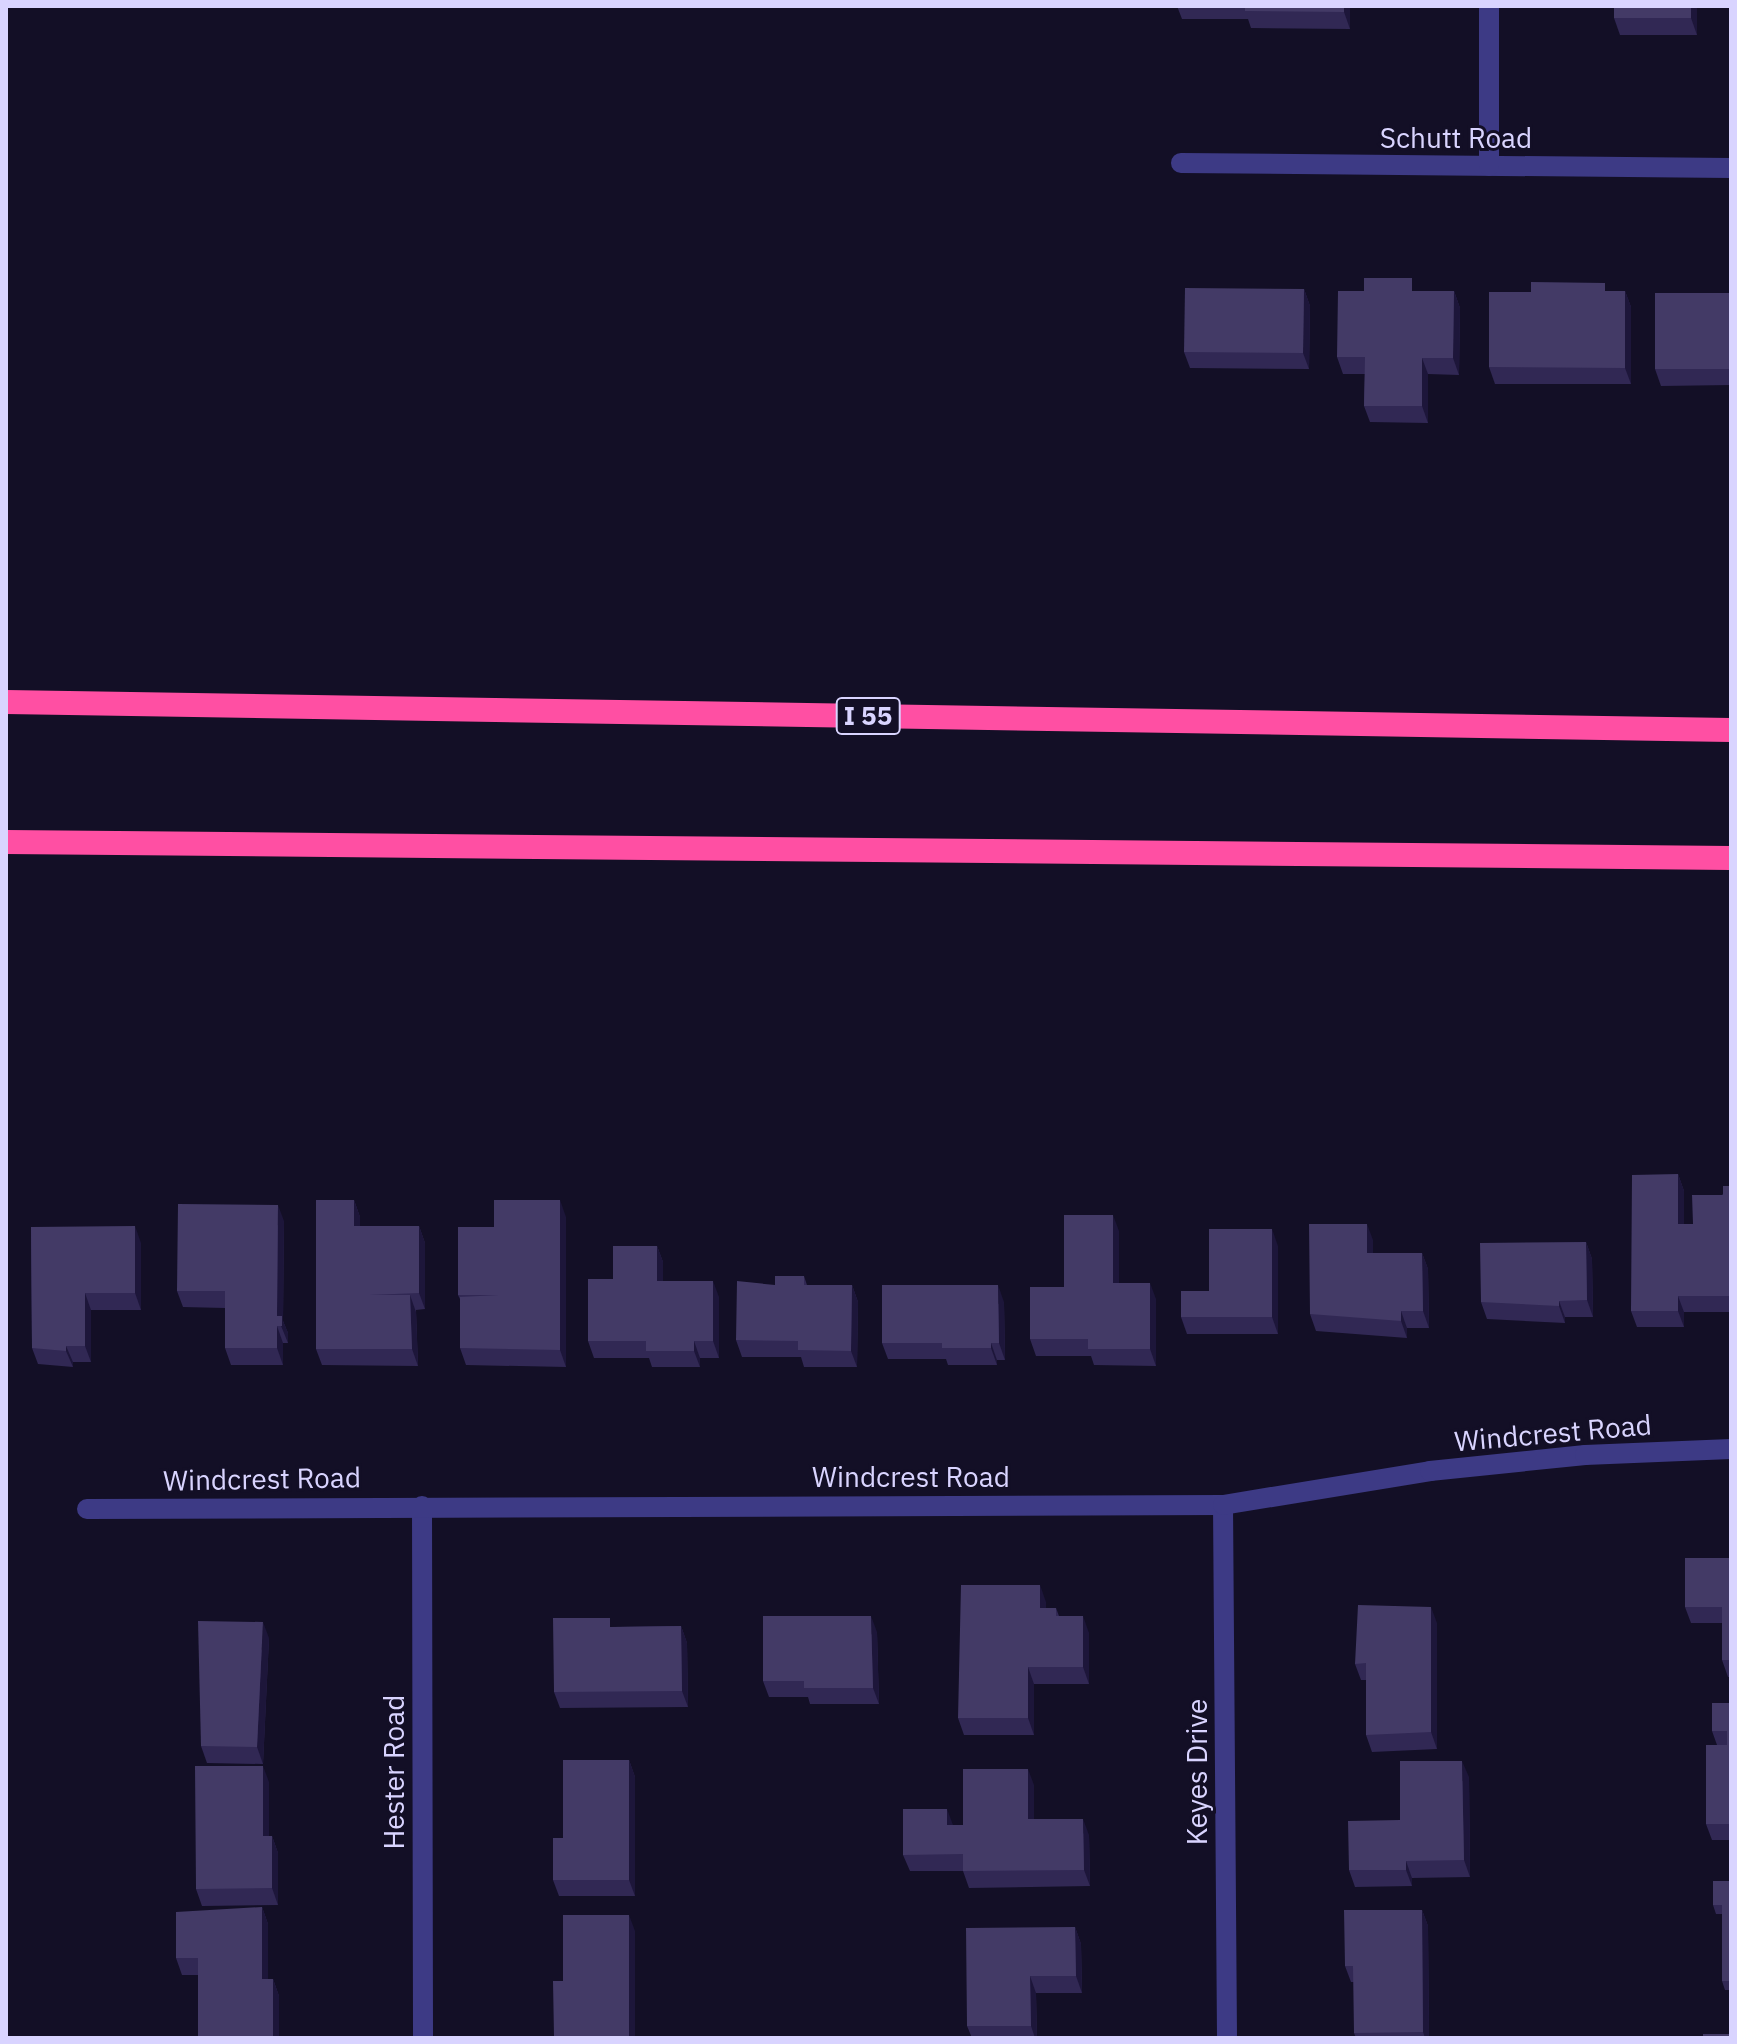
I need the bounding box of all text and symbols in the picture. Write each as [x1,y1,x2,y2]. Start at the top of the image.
street label: Schutt Road [1380,121,1532,155]
road number: I 55 [834,694,902,738]
street label: Windcrest Road [1453,1408,1653,1458]
street label: Windcrest Road [163,1460,361,1498]
street label: Windcrest Road [812,1460,1010,1494]
street label: Hester Road [377,1695,411,1849]
street label: Keyes Drive [1180,1699,1214,1845]

